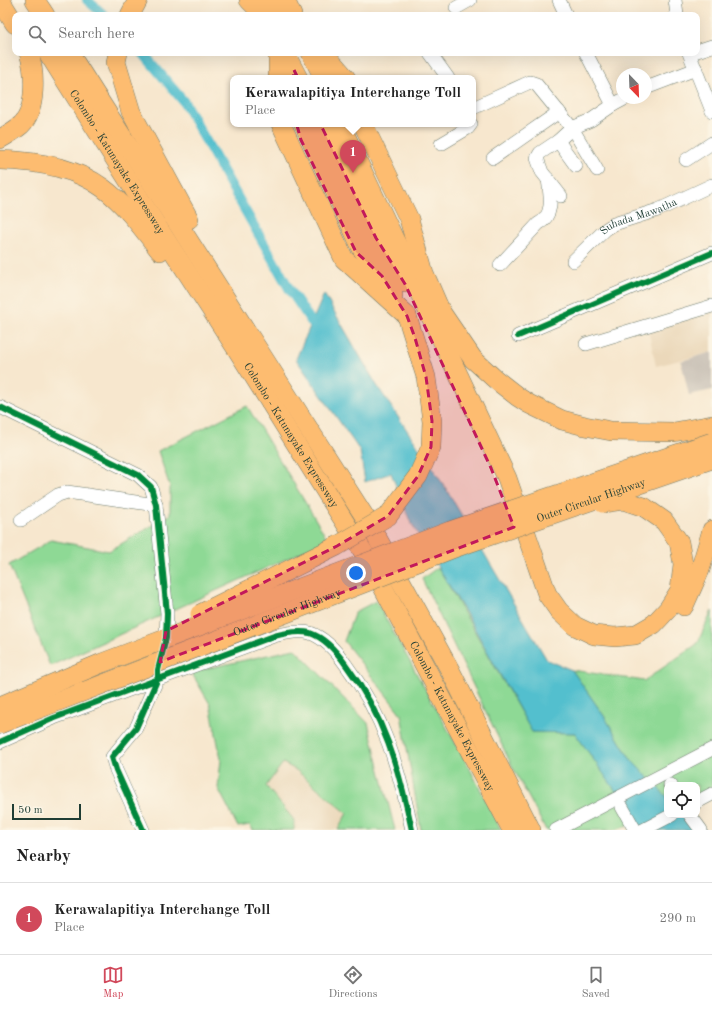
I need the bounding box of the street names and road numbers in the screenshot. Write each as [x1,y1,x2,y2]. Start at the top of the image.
street label: Colombo - Katunayake Expressway [67,88,166,236]
street label: Suhada Mawatha [598,196,679,237]
street label: Colombo - Katunayake Expressway [241,361,340,510]
street label: Outer Circular Highway [535,477,647,525]
street label: Outer Circular Highway [232,587,343,639]
street label: Colombo - Katunayake Expressway [407,640,496,794]

